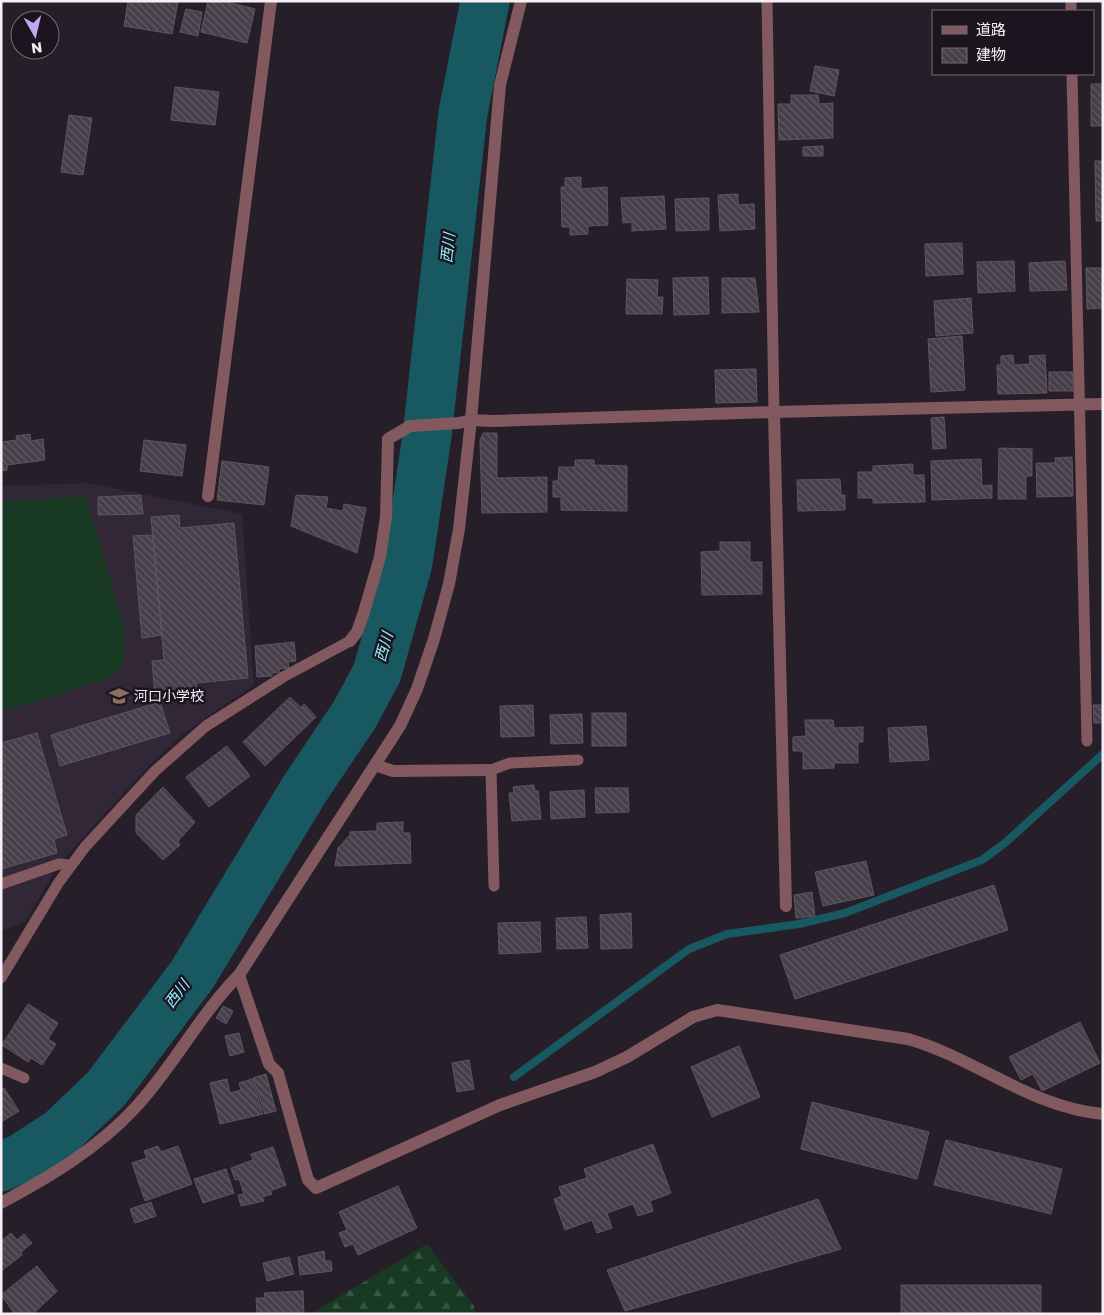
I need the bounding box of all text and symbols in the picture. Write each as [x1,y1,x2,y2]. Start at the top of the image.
north arrow [10,10,60,60]
legend [932,10,1094,75]
text: 道路 [976,19,1006,40]
text: N [30,37,43,59]
text: 建物 [976,44,1006,65]
water label: 西川 [435,230,460,264]
water label: 西川 [369,628,398,664]
school or university icon: 河口小学校 [108,685,130,707]
place label: 河口小学校 [134,686,204,706]
water label: 西川 [159,974,195,1012]

